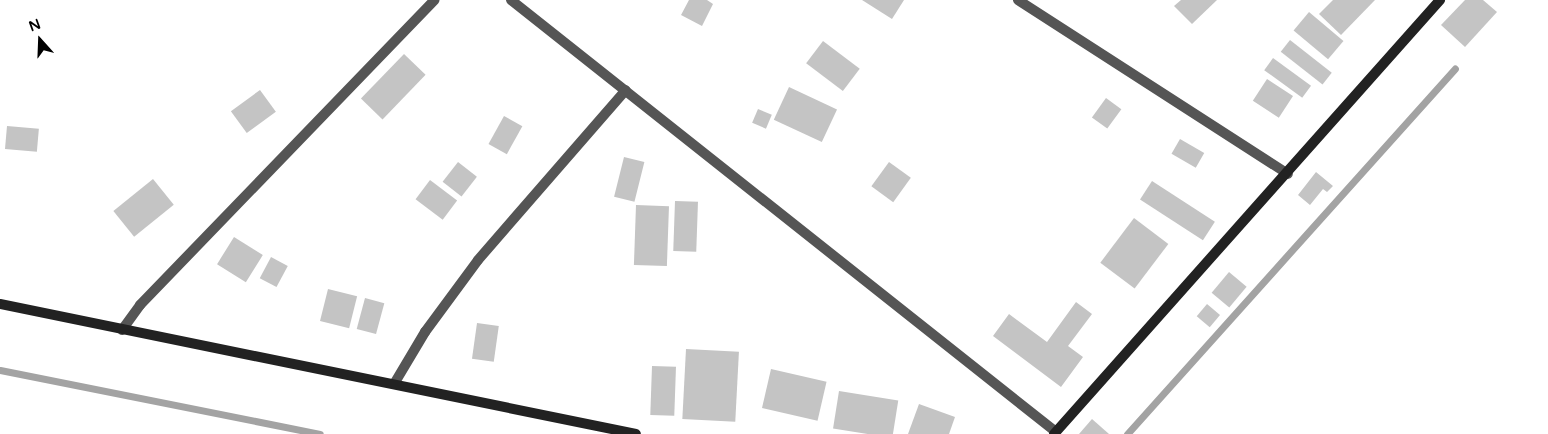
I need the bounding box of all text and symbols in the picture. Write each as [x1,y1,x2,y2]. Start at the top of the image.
north arrow [15,15,65,65]
text: N [27,16,43,35]

